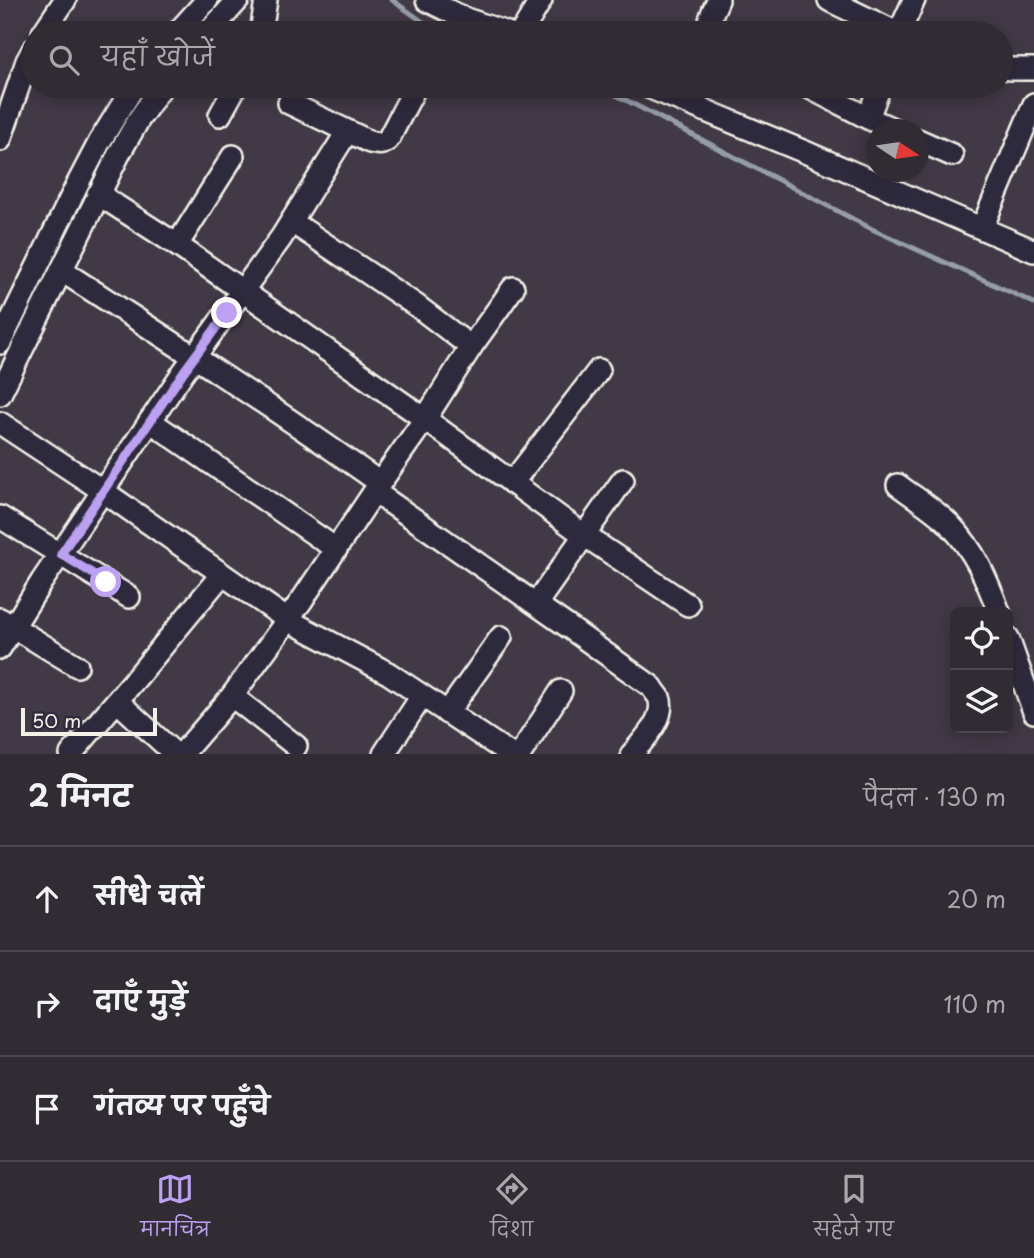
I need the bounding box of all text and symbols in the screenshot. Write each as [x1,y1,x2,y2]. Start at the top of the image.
search box [21,21,1013,98]
text: यहाँ खोजें [101,36,215,75]
icon: search [45,41,83,79]
north arrow [866,119,929,182]
route end [211,297,242,328]
route start [90,566,121,597]
map controls [950,607,1013,733]
button: locate [950,607,1013,670]
button: layers [950,670,1013,733]
scale bar [21,705,158,737]
text: 50 m [32,706,81,734]
text: 2 मिनट [28,772,131,817]
text: पैदल · 130 m [863,779,1006,814]
text: सीधे चलें [95,875,203,914]
icon: ahead [28,880,66,918]
text: 20 m [947,881,1006,916]
text: दाएँ मुड़ें [95,980,187,1019]
icon: right [28,985,66,1023]
text: 110 m [944,986,1006,1021]
text: गंतव्य पर पहुँचे [95,1085,270,1124]
icon: arrive [28,1090,66,1128]
tab: मानचित्र [140,1170,210,1250]
tab: दिशा [490,1170,533,1250]
tab: सहेजे गए [814,1170,894,1250]

